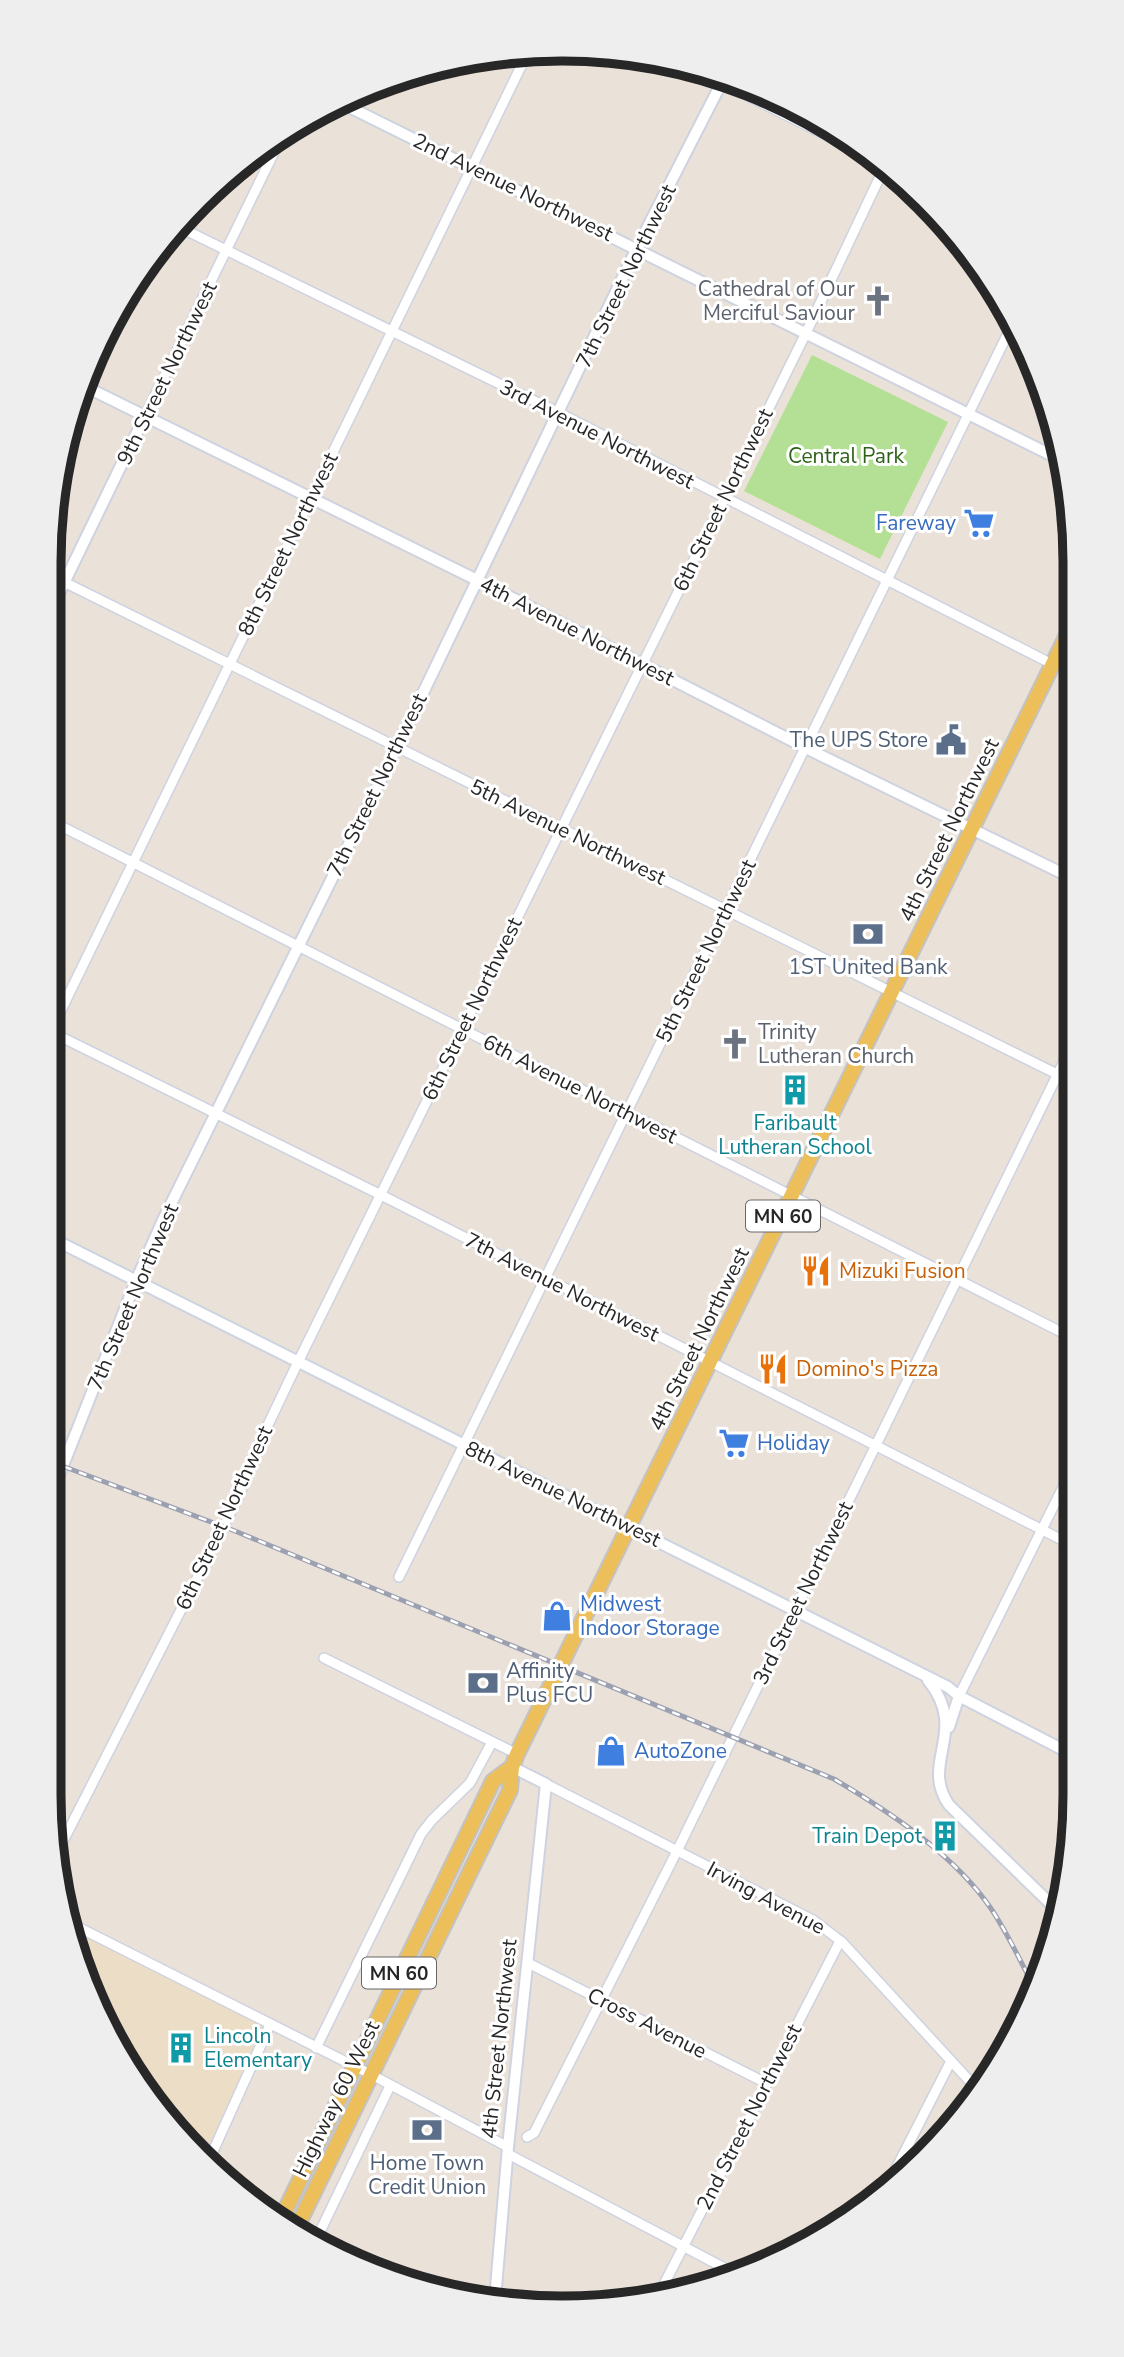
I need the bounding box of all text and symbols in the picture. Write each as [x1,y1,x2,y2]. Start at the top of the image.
street label: 2nd Avenue Northwest [408,126,618,248]
street label: 7th Street Northwest [569,179,683,372]
place label: Cathedral of Our Merciful Saviour [698,275,855,327]
street label: 9th Street Northwest [110,276,224,469]
church icon: Cathedral of Our Merciful Saviour [861,284,895,318]
street label: 3rd Avenue Northwest [495,373,700,496]
street label: 6th Street Northwest [666,403,780,596]
park label: Central Park [788,442,904,470]
street label: 8th Street Northwest [231,447,345,640]
supermarket icon: Fareway [962,506,996,540]
place label: Fareway [876,509,956,537]
street label: 4th Avenue Northwest [475,570,680,692]
street label: 7th Street Northwest [320,688,434,881]
public building icon: The UPS Store [934,723,968,757]
place label: The UPS Store [790,726,928,754]
street label: 4th Street Northwest [892,733,1006,926]
street label: 5th Avenue Northwest [465,772,671,892]
street label: 5th Street Northwest [649,854,763,1047]
street label: 6th Street Northwest [415,912,529,1105]
bank icon: 1ST United Bank [851,917,885,951]
place label: 1ST United Bank [788,953,948,981]
place label: Trinity Lutheran Church [758,1018,914,1070]
church icon: Trinity Lutheran Church [718,1027,752,1061]
street label: 6th Avenue Northwest [478,1028,683,1150]
building icon: Faribault Lutheran School [778,1073,812,1107]
place label: Faribault Lutheran School [718,1109,872,1161]
street label: 7th Street Northwest [81,1199,185,1395]
road number: MN 60 [746,1200,820,1232]
street label: 7th Avenue Northwest [460,1226,665,1348]
street label: 4th Street Northwest [642,1242,756,1435]
restaurant icon: Mizuki Fusion [799,1254,833,1288]
place label: Mizuki Fusion [839,1257,966,1285]
restaurant icon: Domino's Pizza [756,1352,790,1386]
place label: Domino's Pizza [796,1355,939,1383]
street label: 6th Street Northwest [169,1421,279,1615]
supermarket icon: Holiday [717,1426,751,1460]
place label: Holiday [757,1429,830,1457]
street label: 8th Avenue Northwest [460,1434,666,1554]
street label: 3rd Street Northwest [746,1496,860,1689]
place label: Midwest Indoor Storage [580,1590,720,1642]
shop icon: Midwest Indoor Storage [540,1599,574,1633]
place label: Affinity Plus FCU [506,1657,593,1709]
bank icon: Affinity Plus FCU [466,1666,500,1700]
shop icon: AutoZone [594,1734,628,1768]
place label: AutoZone [634,1737,727,1765]
building icon: Train Depot [928,1819,962,1853]
place label: Train Depot [812,1822,923,1850]
street label: Irving Avenue [702,1855,830,1941]
street label: 4th Street Northwest [475,1937,523,2140]
road number: MN 60 [362,1957,436,1988]
street label: Cross Avenue [583,1981,711,2065]
street label: Highway 60 West [286,2016,386,2182]
street label: 2nd Street Northwest [690,2019,808,2215]
place label: Lincoln Elementary [204,2022,312,2074]
building icon: Lincoln Elementary [164,2031,198,2065]
bank icon: Home Town Credit Union [410,2113,444,2147]
place label: Home Town Credit Union [368,2149,486,2201]

